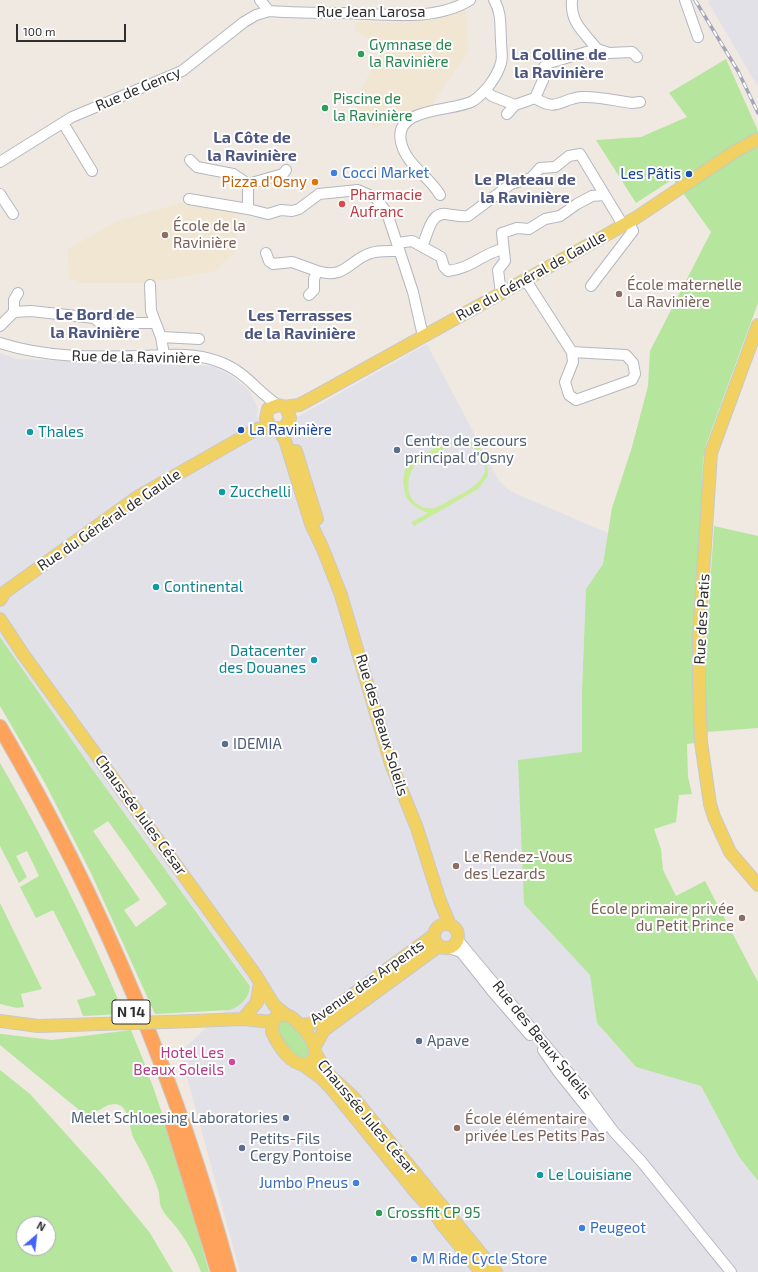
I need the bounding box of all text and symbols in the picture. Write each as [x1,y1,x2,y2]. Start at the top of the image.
street label: Rue Jean Larosa [317,3,425,21]
scale bar [18,16,128,42]
text: 100 m [23,24,55,38]
place label: Gymnase de la Ravinière [369,36,452,71]
district label: La Colline de la Ravinière [511,45,607,83]
marker: Gymnase de la Ravinière [356,49,366,59]
street label: Rue de Gency [93,63,183,115]
place label: Piscine de la Ravinière [333,90,413,125]
marker: Piscine de la Ravinière [320,103,330,113]
district label: La Côte de la Ravinière [207,128,297,166]
place label: Cocci Market [342,164,429,182]
place label: Les Pâtis [620,165,681,183]
marker: Cocci Market [329,168,339,178]
marker: Les Pâtis [684,169,694,179]
district label: Le Plateau de la Ravinière [474,170,576,208]
place label: Pizza d'Osny [222,173,307,191]
marker: Pizza d'Osny [310,177,320,187]
place label: Pharmacie Aufranc [350,186,422,221]
marker: Pharmacie Aufranc [337,199,347,209]
place label: École de la Ravinière [173,217,246,252]
street label: Rue du Général de Gaulle [453,227,609,325]
marker: École de la Ravinière [160,230,170,240]
place label: École maternelle La Ravinière [627,276,742,311]
marker: École maternelle La Ravinière [614,289,624,299]
district label: Le Bord de la Ravinière [50,305,140,343]
district label: Les Terrasses de la Ravinière [244,306,356,344]
street label: Rue de la Ravinière [71,347,201,367]
place label: La Ravinière [249,421,332,439]
place label: Thales [38,423,84,441]
marker: La Ravinière [236,425,246,435]
marker: Thales [25,427,35,437]
place label: Centre de secours principal d'Osny [405,432,527,467]
marker: Centre de secours principal d'Osny [392,445,402,455]
street label: Rue du Général de Gaulle [34,465,184,575]
place label: Zucchelli [230,483,291,501]
marker: Zucchelli [217,487,227,497]
street label: Rue des Patis [691,573,713,665]
place label: Continental [164,578,243,596]
marker: Continental [151,582,161,592]
place label: Datacenter des Douanes [219,642,306,677]
street label: Rue des Beaux Soleils [352,652,412,798]
marker: Datacenter des Douanes [309,655,319,665]
place label: IDEMIA [233,735,282,753]
marker: IDEMIA [220,739,230,749]
street label: Chaussée Jules César [91,751,191,879]
place label: Le Rendez-Vous des Lezards [464,848,573,883]
marker: Le Rendez-Vous des Lezards [451,861,461,871]
place label: École primaire privée du Petit Prince [591,900,734,935]
marker: École primaire privée du Petit Prince [737,913,747,923]
street label: Avenue des Arpents [306,936,428,1028]
street label: Rue des Beaux Soleils [489,977,595,1103]
road number: N 14 [112,1000,150,1024]
place label: Apave [427,1032,469,1050]
marker: Apave [414,1036,424,1046]
place label: Hotel Les Beaux Soleils [133,1044,224,1079]
street label: Chaussée Jules César [314,1056,420,1178]
marker: Hotel Les Beaux Soleils [227,1057,237,1067]
place label: Melet Schloesing Laboratories [71,1109,278,1127]
place label: École élémentaire privée Les Petits Pas [465,1110,605,1145]
marker: Melet Schloesing Laboratories [281,1113,291,1123]
marker: École élémentaire privée Les Petits Pas [452,1123,462,1133]
place label: Petits-Fils Cergy Pontoise [250,1130,352,1165]
marker: Petits-Fils Cergy Pontoise [237,1143,247,1153]
place label: Le Louisiane [548,1166,632,1184]
marker: Le Louisiane [535,1170,545,1180]
place label: Jumbo Pneus [259,1174,348,1192]
marker: Jumbo Pneus [351,1178,361,1188]
place label: Crossfit CP 95 [387,1204,481,1222]
marker: Crossfit CP 95 [374,1208,384,1218]
north arrow [16,1216,56,1256]
text: N [35,1218,48,1233]
place label: Peugeot [590,1219,646,1237]
marker: Peugeot [577,1223,587,1233]
place label: M Ride Cycle Store [422,1250,547,1268]
marker: M Ride Cycle Store [409,1254,419,1264]

